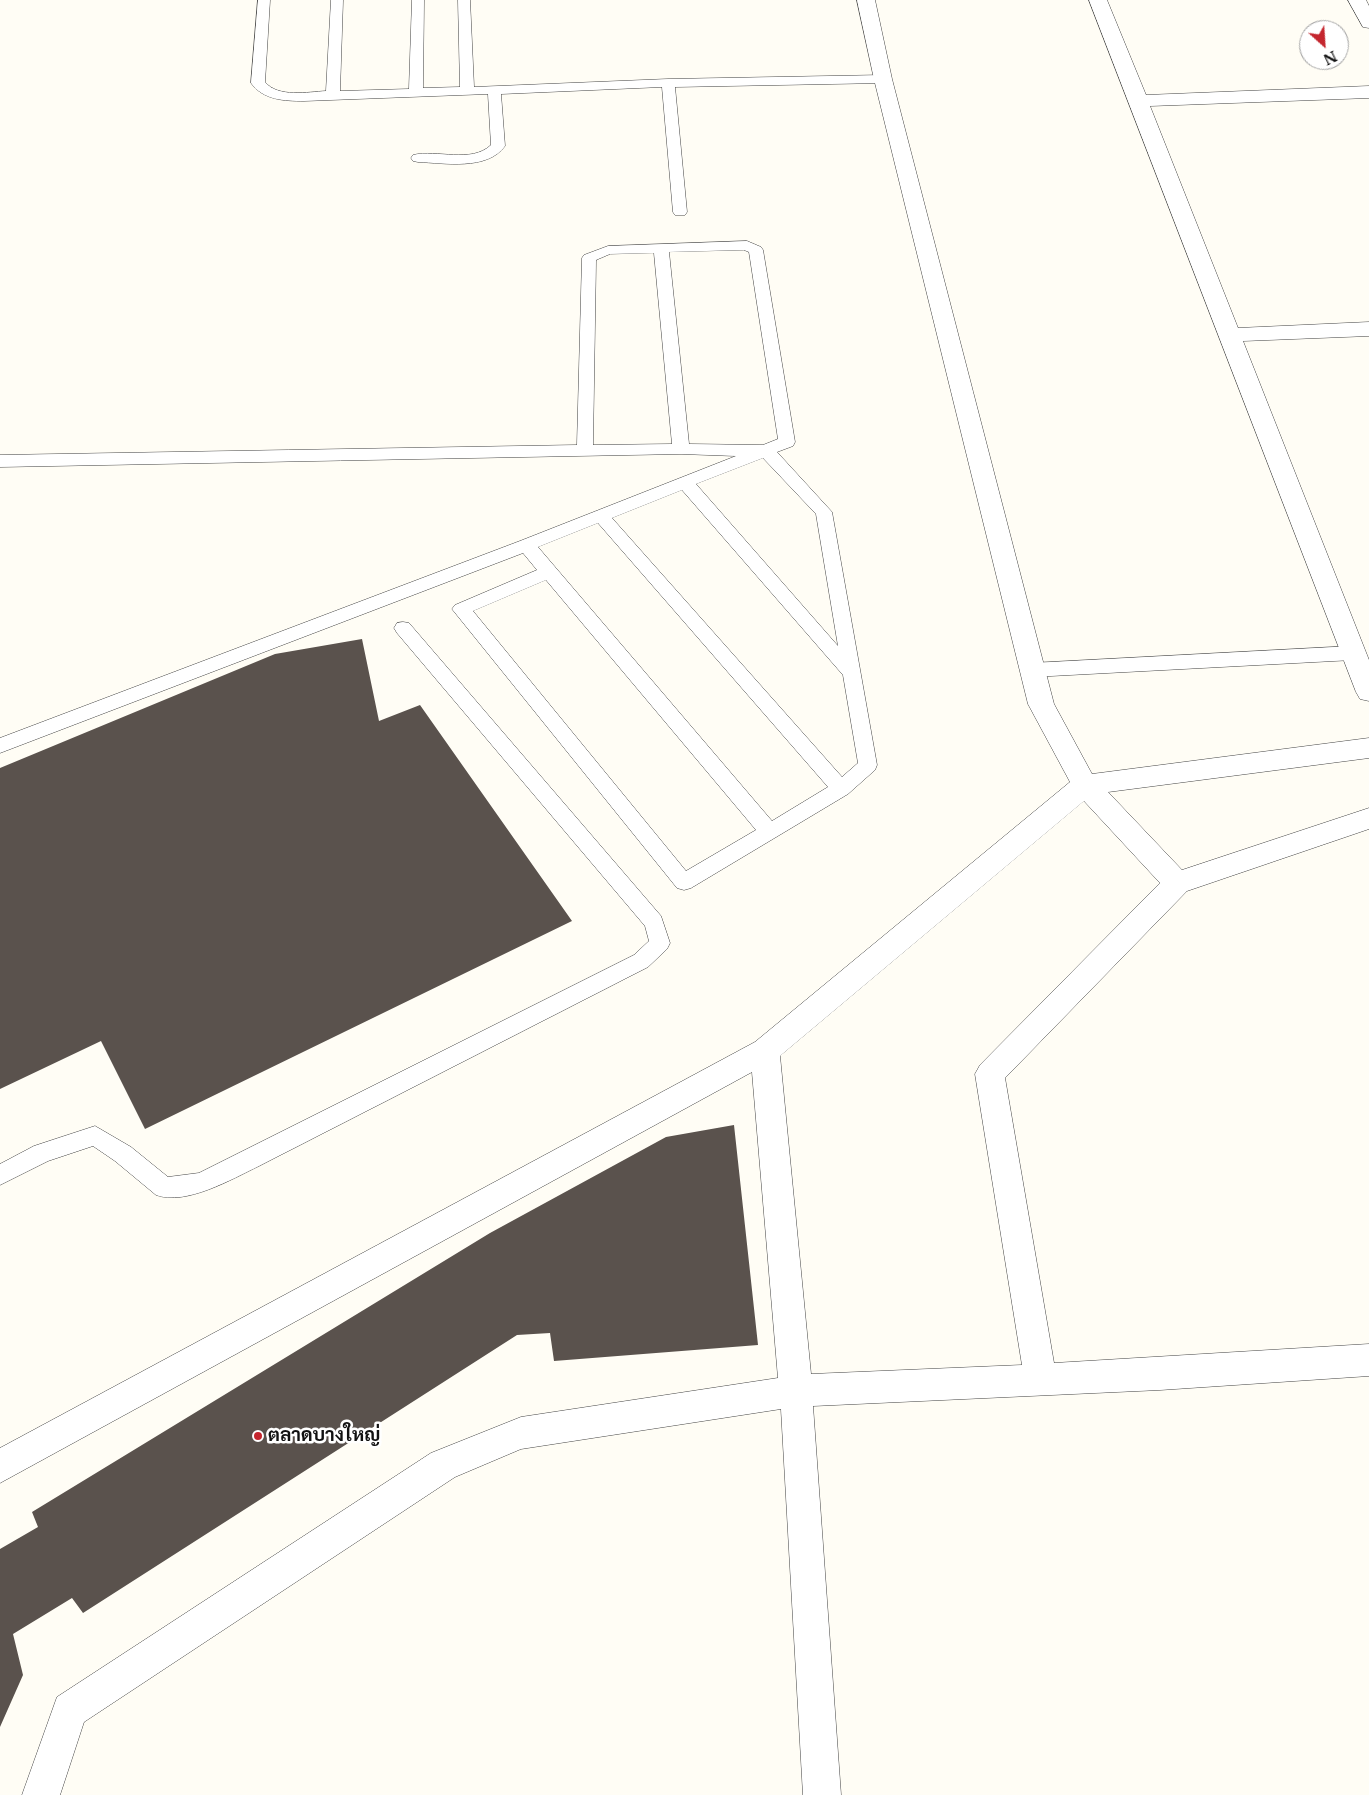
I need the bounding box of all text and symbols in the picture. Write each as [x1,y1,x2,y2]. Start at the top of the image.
north arrow [1299,20,1349,70]
text: N [1320,47,1340,69]
place label: ตลาดบางใหญ่ [268,1425,380,1447]
marker: ตลาดบางใหญ่ [252,1430,264,1442]

